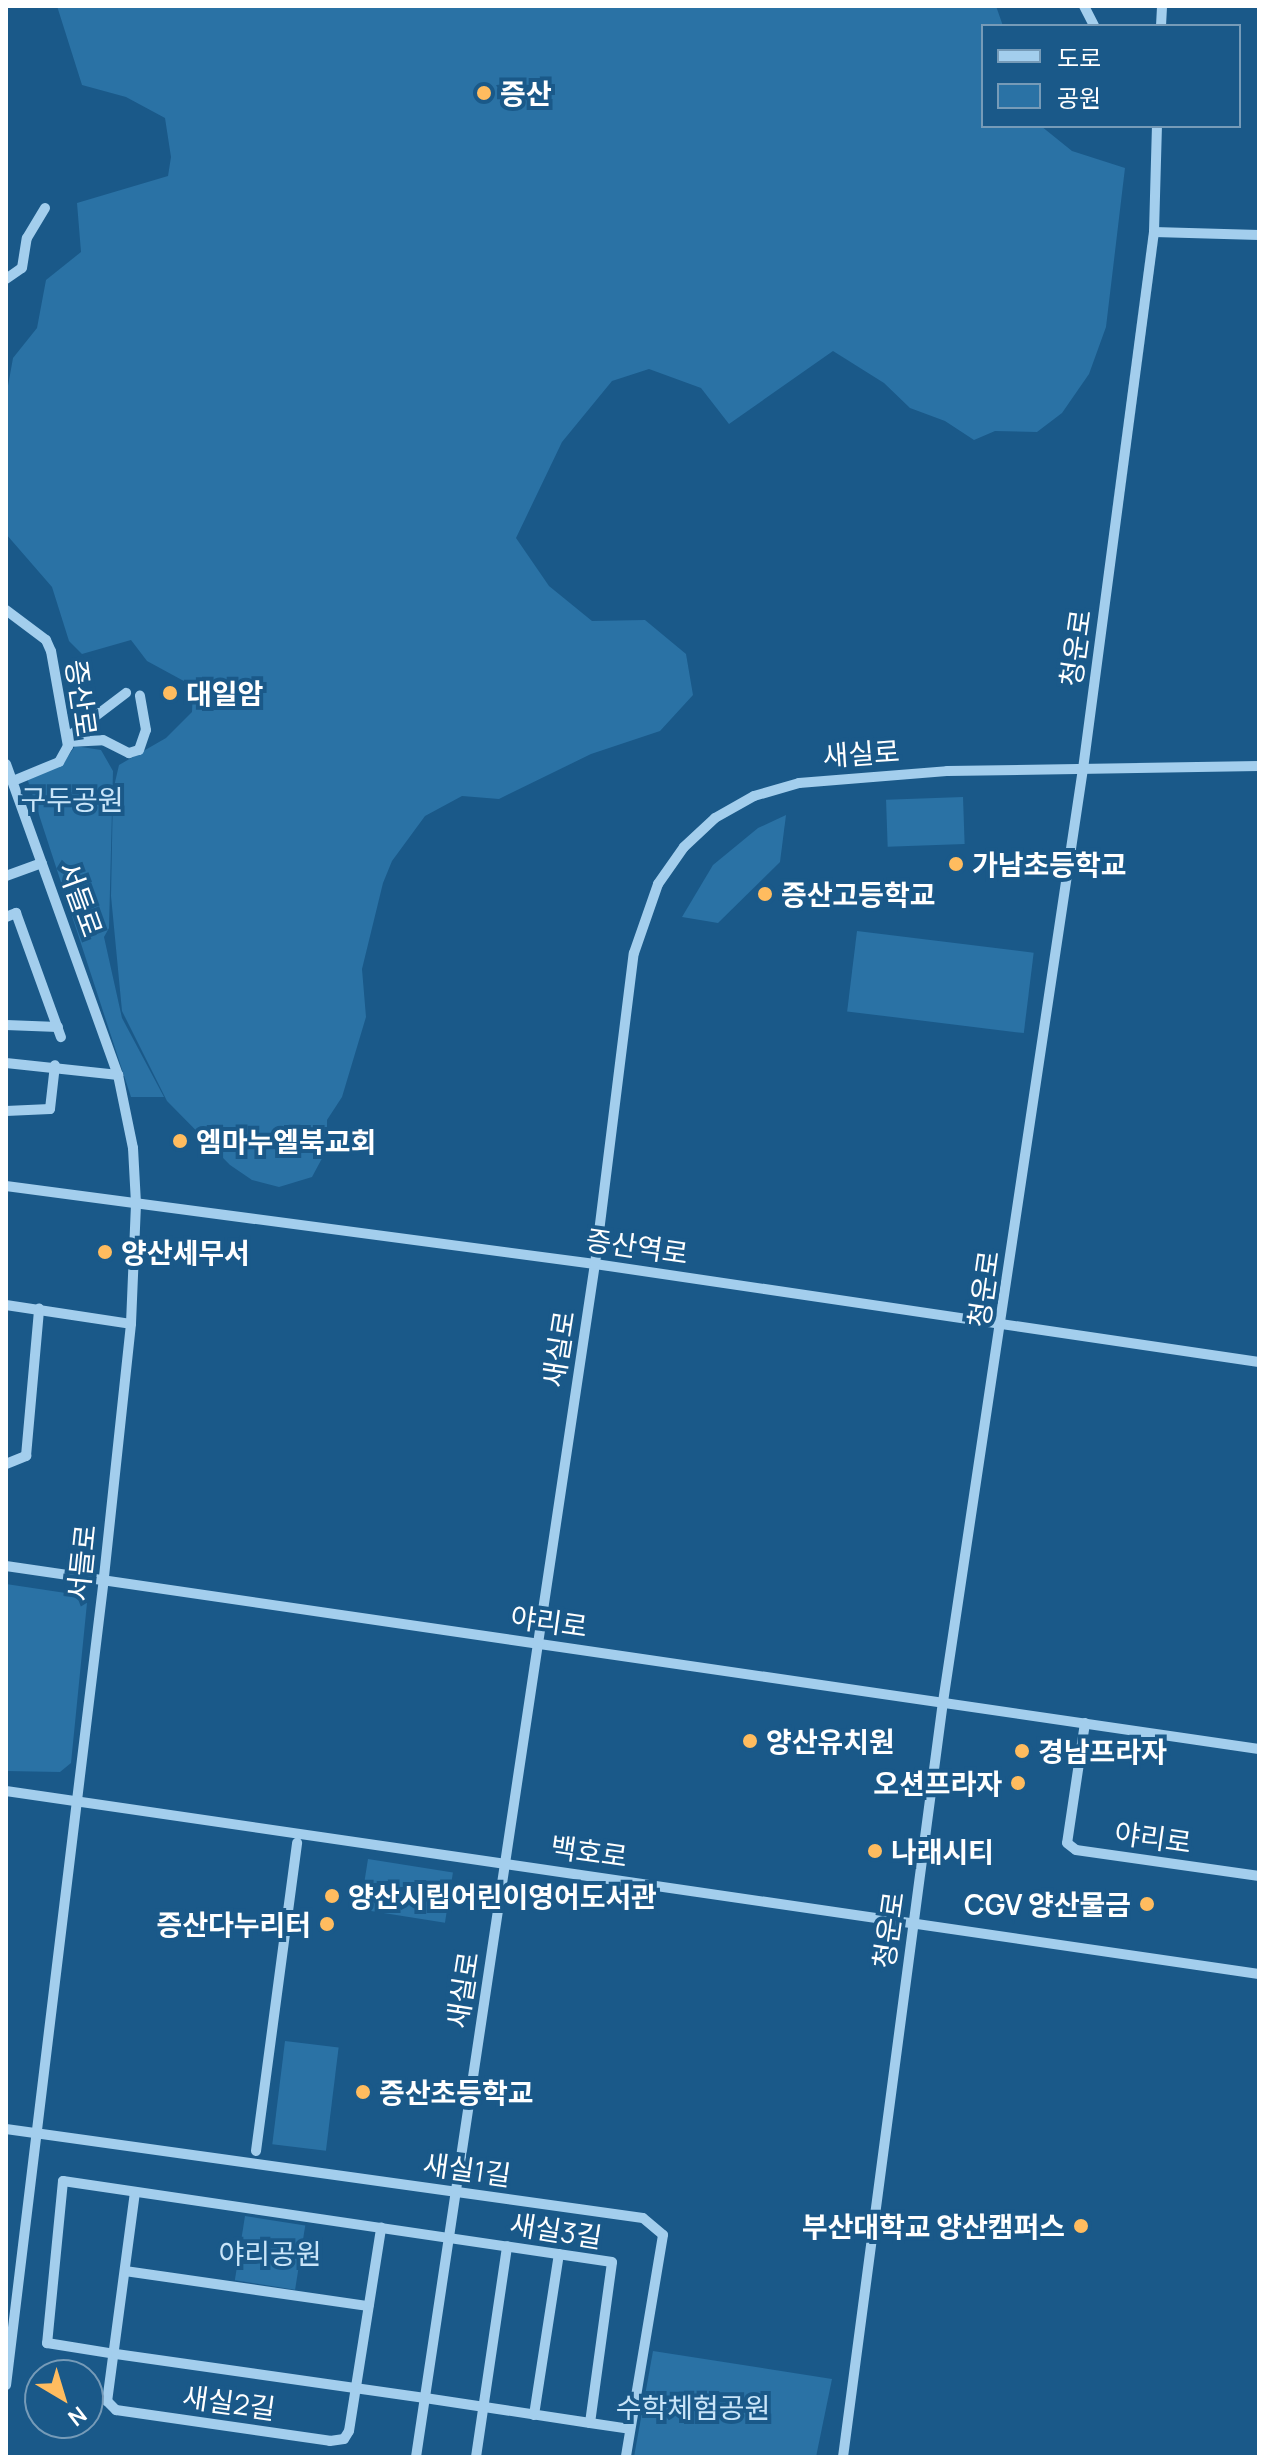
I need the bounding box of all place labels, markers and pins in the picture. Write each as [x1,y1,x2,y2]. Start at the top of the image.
place label: 증산 [500,76,552,110]
marker: 증산 [475,84,493,102]
place label: 대일암 [186,676,263,710]
marker: 대일암 [161,684,179,702]
place label: 가남초등학교 [972,847,1127,881]
marker: 가남초등학교 [947,855,965,873]
place label: 증산고등학교 [781,877,936,911]
marker: 증산고등학교 [756,885,774,903]
place label: 엠마누엘북교회 [196,1124,376,1158]
marker: 엠마누엘북교회 [171,1132,189,1150]
place label: 양산세무서 [121,1235,250,1269]
marker: 양산세무서 [96,1243,114,1261]
place label: 양산유치원 [766,1724,895,1758]
marker: 양산유치원 [741,1732,759,1750]
place label: 경남프라자 [1038,1734,1167,1768]
marker: 경남프라자 [1013,1742,1031,1760]
place label: 오션프라자 [873,1766,1002,1800]
marker: 오션프라자 [1009,1774,1027,1792]
place label: 나래시티 [891,1834,994,1868]
marker: 나래시티 [866,1842,884,1860]
place label: 양산시립어린이영어도서관 [348,1879,657,1913]
marker: 양산시립어린이영어도서관 [323,1887,341,1905]
place label: CGV 양산물금 [964,1887,1131,1921]
marker: CGV 양산물금 [1138,1895,1156,1913]
place label: 증산다누리터 [156,1907,311,1941]
marker: 증산다누리터 [318,1915,336,1933]
place label: 증산초등학교 [379,2075,534,2109]
marker: 증산초등학교 [354,2083,372,2101]
place label: 부산대학교 양산캠퍼스 [802,2209,1065,2243]
marker: 부산대학교 양산캠퍼스 [1072,2217,1090,2235]

